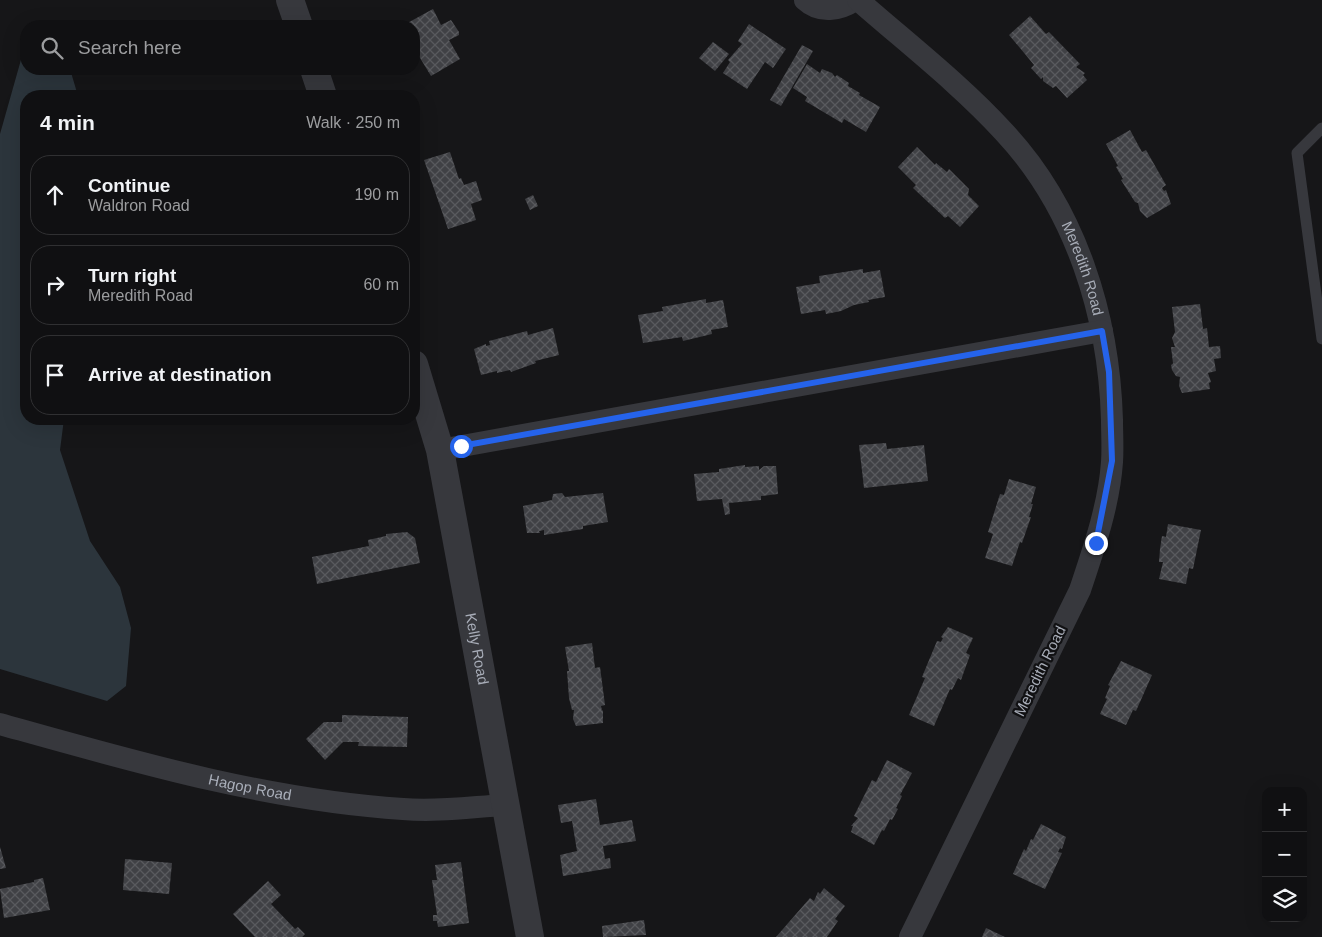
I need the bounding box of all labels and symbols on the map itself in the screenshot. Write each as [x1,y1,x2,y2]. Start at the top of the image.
street label: Meredith Road [1058,219,1107,317]
route start [450,435,473,458]
route end [1085,532,1108,555]
street label: Kelly Road [462,611,492,686]
street label: Meredith Road [1010,623,1069,719]
street label: Hagop Road [207,770,293,804]

